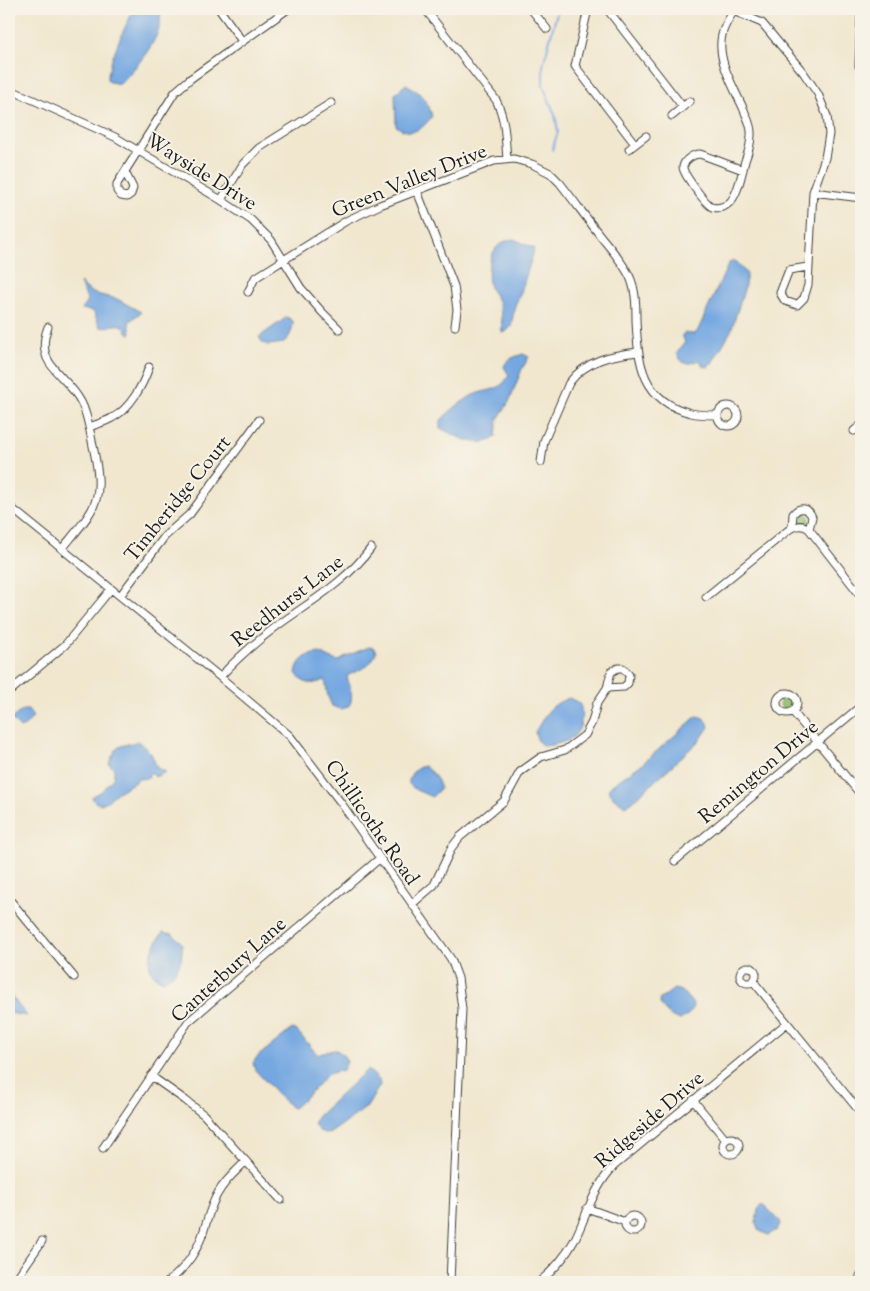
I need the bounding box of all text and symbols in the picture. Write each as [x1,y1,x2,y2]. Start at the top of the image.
street label: Wayside Drive [139,127,262,219]
street label: Green Valley Drive [328,138,492,227]
street label: Timberidge Court [119,430,239,569]
street label: Reedhurst Lane [226,549,351,655]
street label: Remington Drive [693,714,826,832]
street label: Chillicothe Road [317,755,425,892]
street label: Canterbury Lane [166,911,294,1031]
street label: Ridgeside Drive [590,1065,712,1177]

